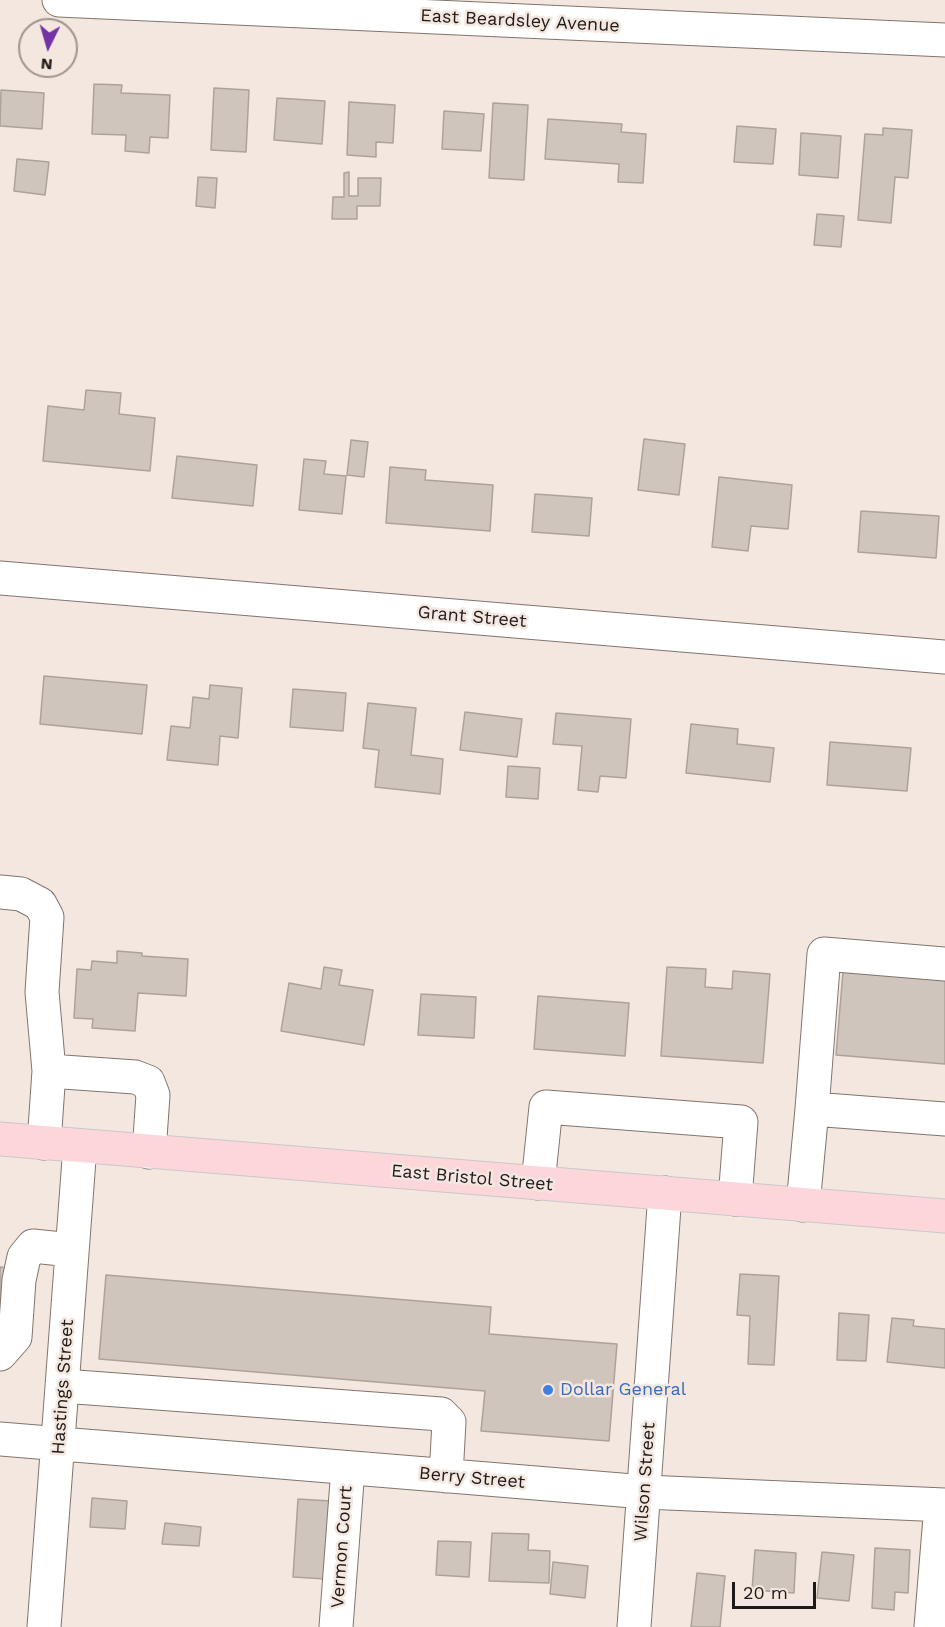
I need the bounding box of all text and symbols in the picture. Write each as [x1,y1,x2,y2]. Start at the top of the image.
street label: East Beardsley Avenue [420,5,620,37]
north arrow [18,18,78,78]
text: N [40,54,53,74]
street label: Grant Street [417,601,527,633]
street label: East Bristol Street [390,1160,554,1196]
street label: Hastings Street [47,1319,79,1455]
place label: Dollar General [560,1379,686,1401]
marker: Dollar General [541,1383,555,1397]
street label: Wilson Street [630,1422,660,1542]
street label: Berry Street [418,1463,526,1493]
street label: Vermon Court [327,1485,357,1609]
scale bar [735,1570,819,1608]
text: 20 m [743,1582,788,1603]

